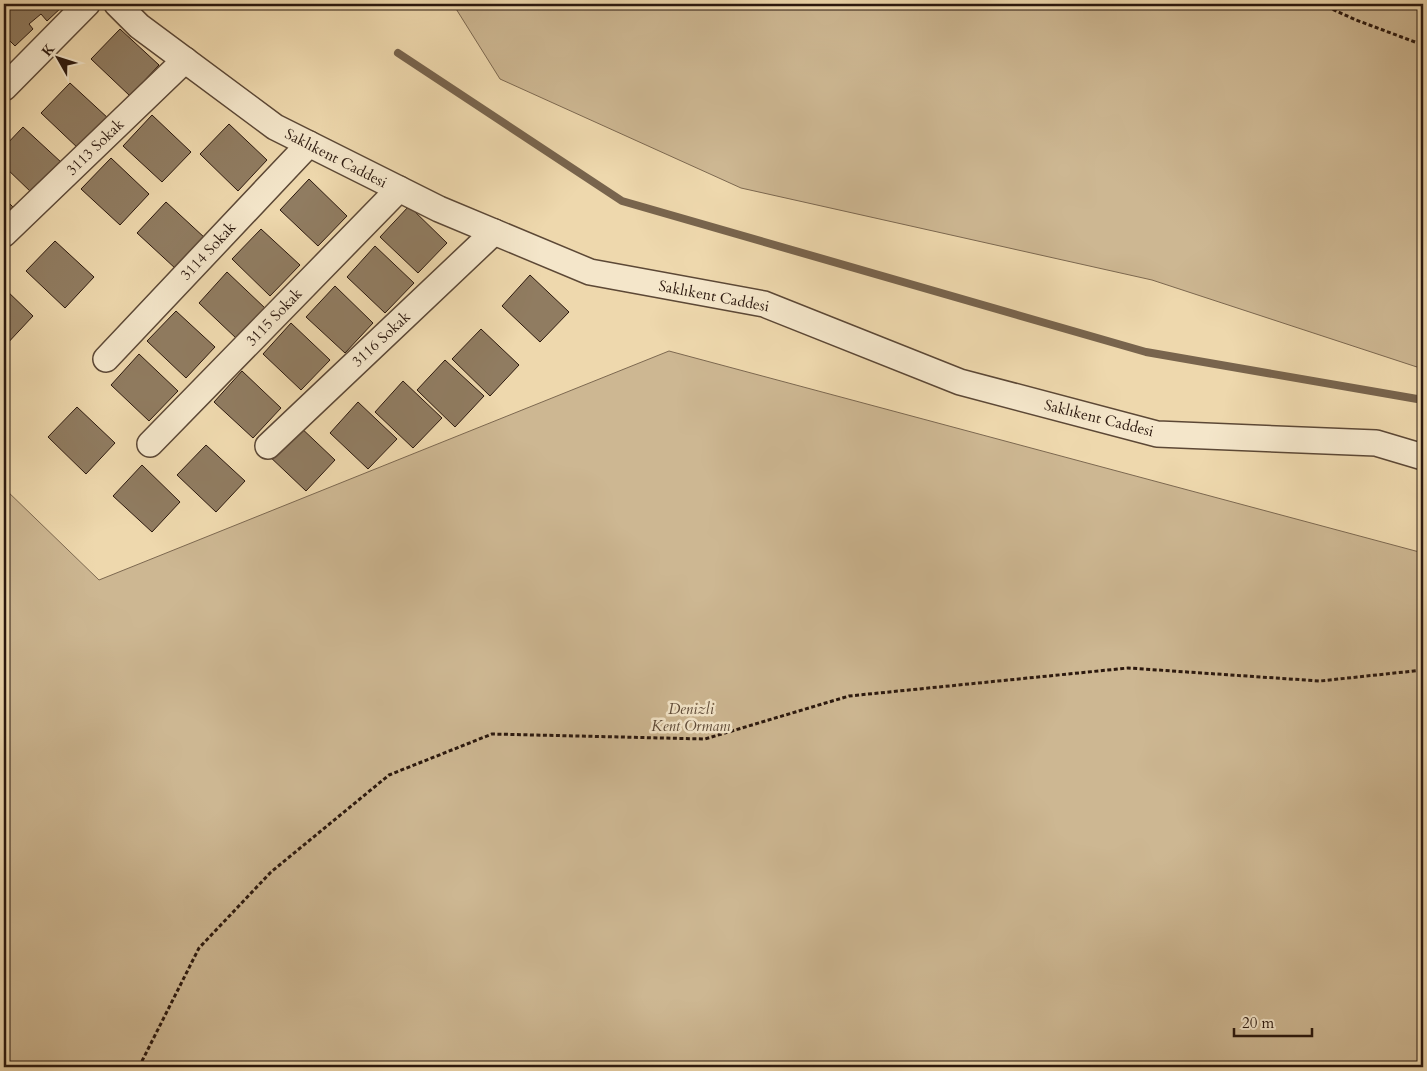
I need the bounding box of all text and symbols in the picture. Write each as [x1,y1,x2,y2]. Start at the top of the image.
north arrow [32,32,82,82]
text: K [37,39,60,61]
street label: 3113 Sokak [62,114,128,180]
street label: Saklıkent Caddesi [281,124,391,192]
street label: 3114 Sokak [176,218,240,284]
street label: Saklıkent Caddesi [657,275,771,317]
street label: 3115 Sokak [241,284,307,350]
street label: 3116 Sokak [348,307,414,371]
street label: Saklıkent Caddesi [1042,395,1156,441]
park label: Denizli Kent Ormanı [651,699,731,736]
scale bar [1234,1006,1312,1038]
text: 20 m [1242,1013,1274,1033]

